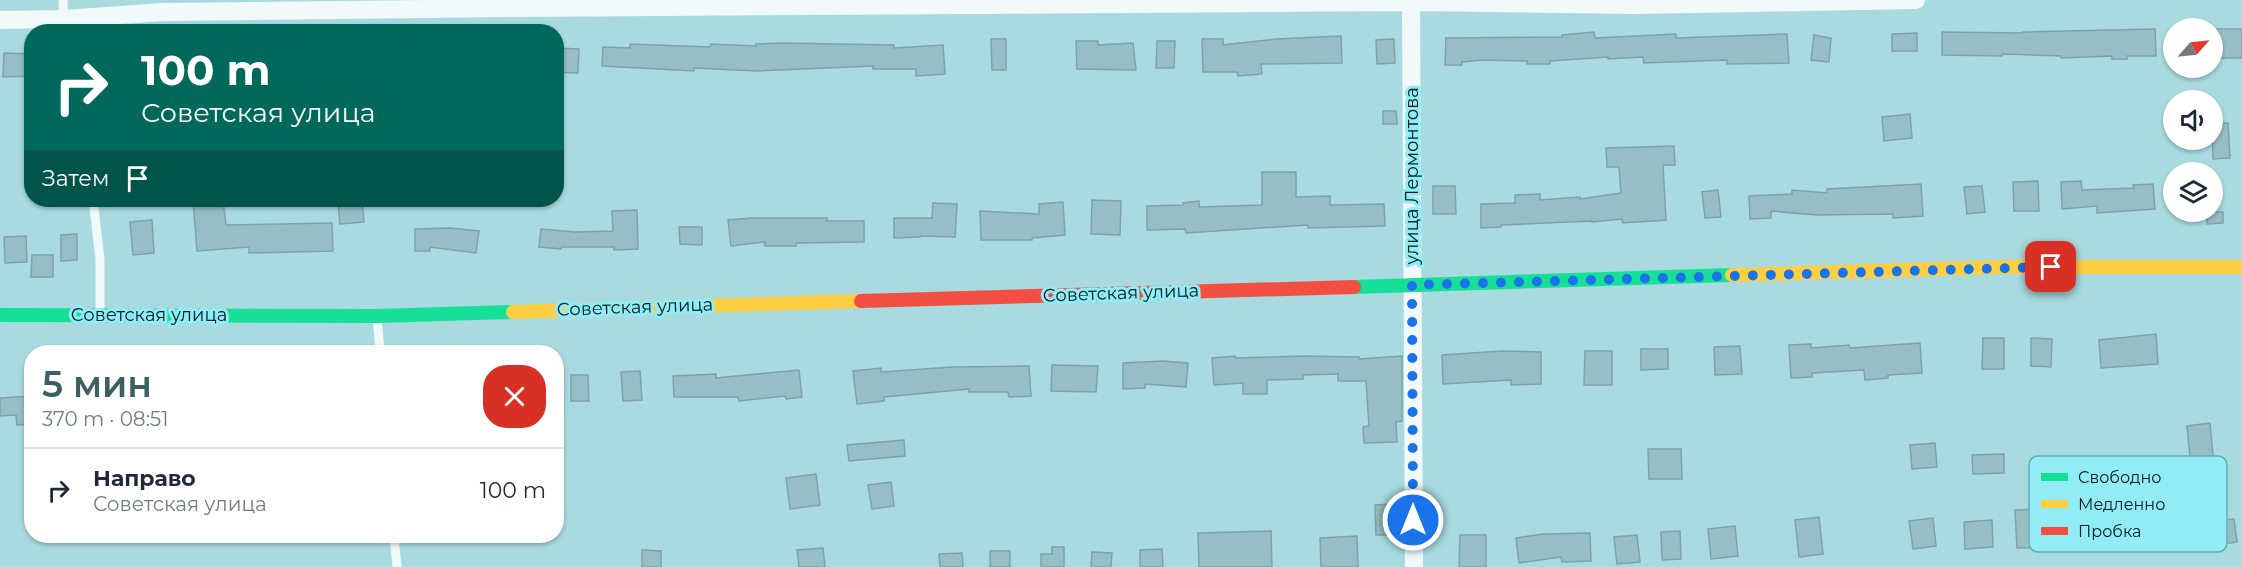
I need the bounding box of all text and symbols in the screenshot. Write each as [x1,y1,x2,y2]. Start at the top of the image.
north arrow [2163,18,2223,78]
map controls [2163,18,2223,222]
text: 100 m [141,44,270,96]
icon: right [42,48,120,126]
street label: улица Лермонтова [1401,87,1423,266]
button: sound [2163,90,2223,150]
text: Советская улица [141,96,376,129]
icon: arrive [121,162,154,195]
button: layers [2163,162,2223,222]
text: Затем [42,165,109,192]
pin [2025,241,2076,292]
icon: arrive [2034,250,2067,283]
street label: Советская улица [1042,279,1200,307]
street label: Советская улица [556,293,714,321]
street label: Советская улица [71,304,227,326]
text: 5 мин [42,362,152,406]
button: close [483,365,546,428]
text: 370 m · 08:51 [42,407,168,431]
legend [2029,456,2227,552]
text: Направо [93,465,196,492]
text: Свободно [2078,468,2161,487]
icon: right [42,474,75,507]
text: 100 m [480,477,546,504]
position arrow [1381,488,1445,552]
text: Советская улица [93,492,267,516]
text: Медленно [2078,495,2165,514]
text: Пробка [2078,522,2141,541]

